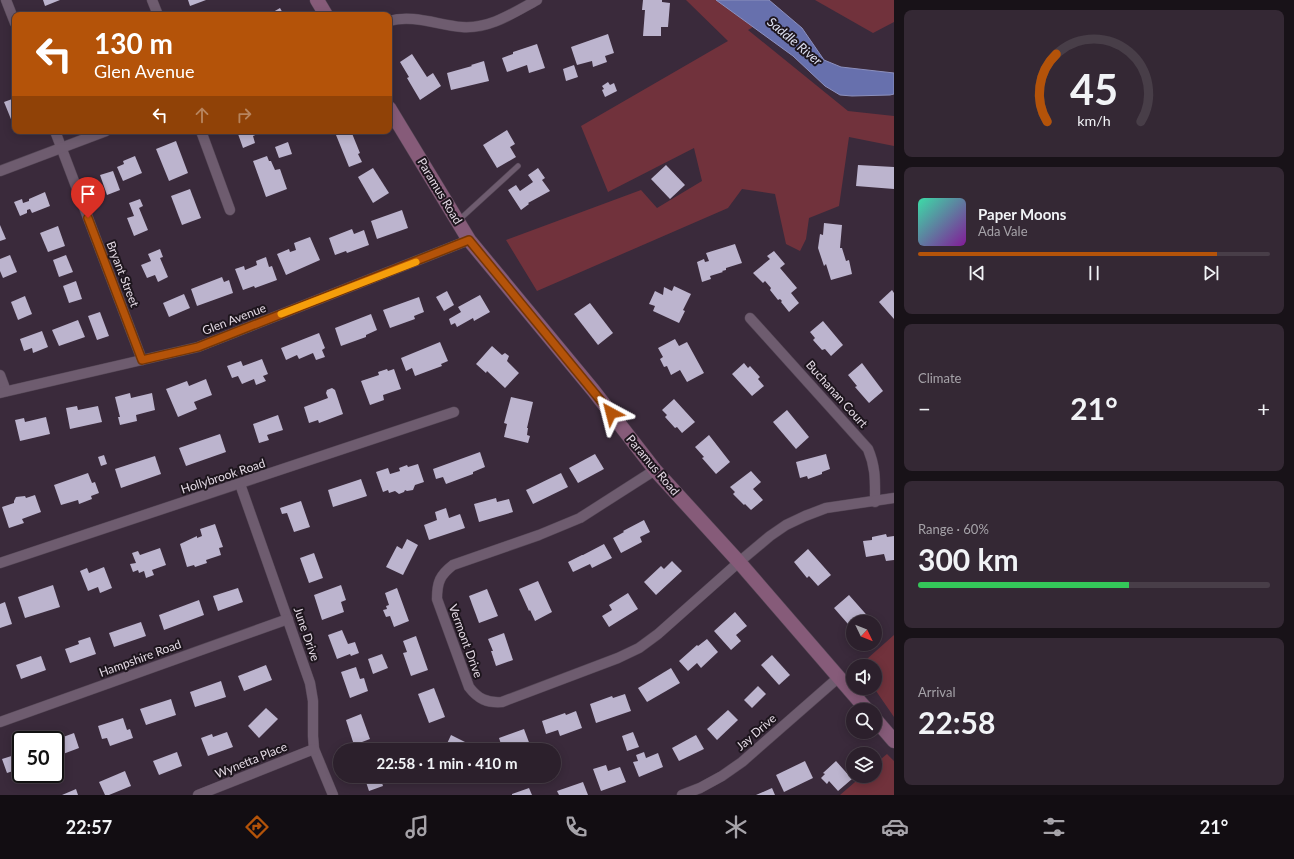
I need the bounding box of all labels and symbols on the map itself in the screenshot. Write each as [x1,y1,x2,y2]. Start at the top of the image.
water label: Saddle River [764,14,826,69]
street label: Paramus Road [414,155,466,227]
pin [71,177,105,218]
street label: Bryant Street [104,239,143,310]
street label: Glen Avenue [200,300,268,338]
street label: Buchanan Court [803,357,872,431]
position arrow [590,392,632,434]
street label: Paramus Road [623,432,683,498]
street label: Hollybrook Road [179,455,267,497]
street label: Vermont Drive [446,602,486,680]
street label: June Drive [291,605,323,663]
north arrow [846,615,882,651]
street label: Hampshire Road [97,636,183,680]
street label: Jay Drive [733,711,779,753]
speed limit sign: 50 [12,731,64,783]
street label: Wynetta Place [213,739,289,781]

